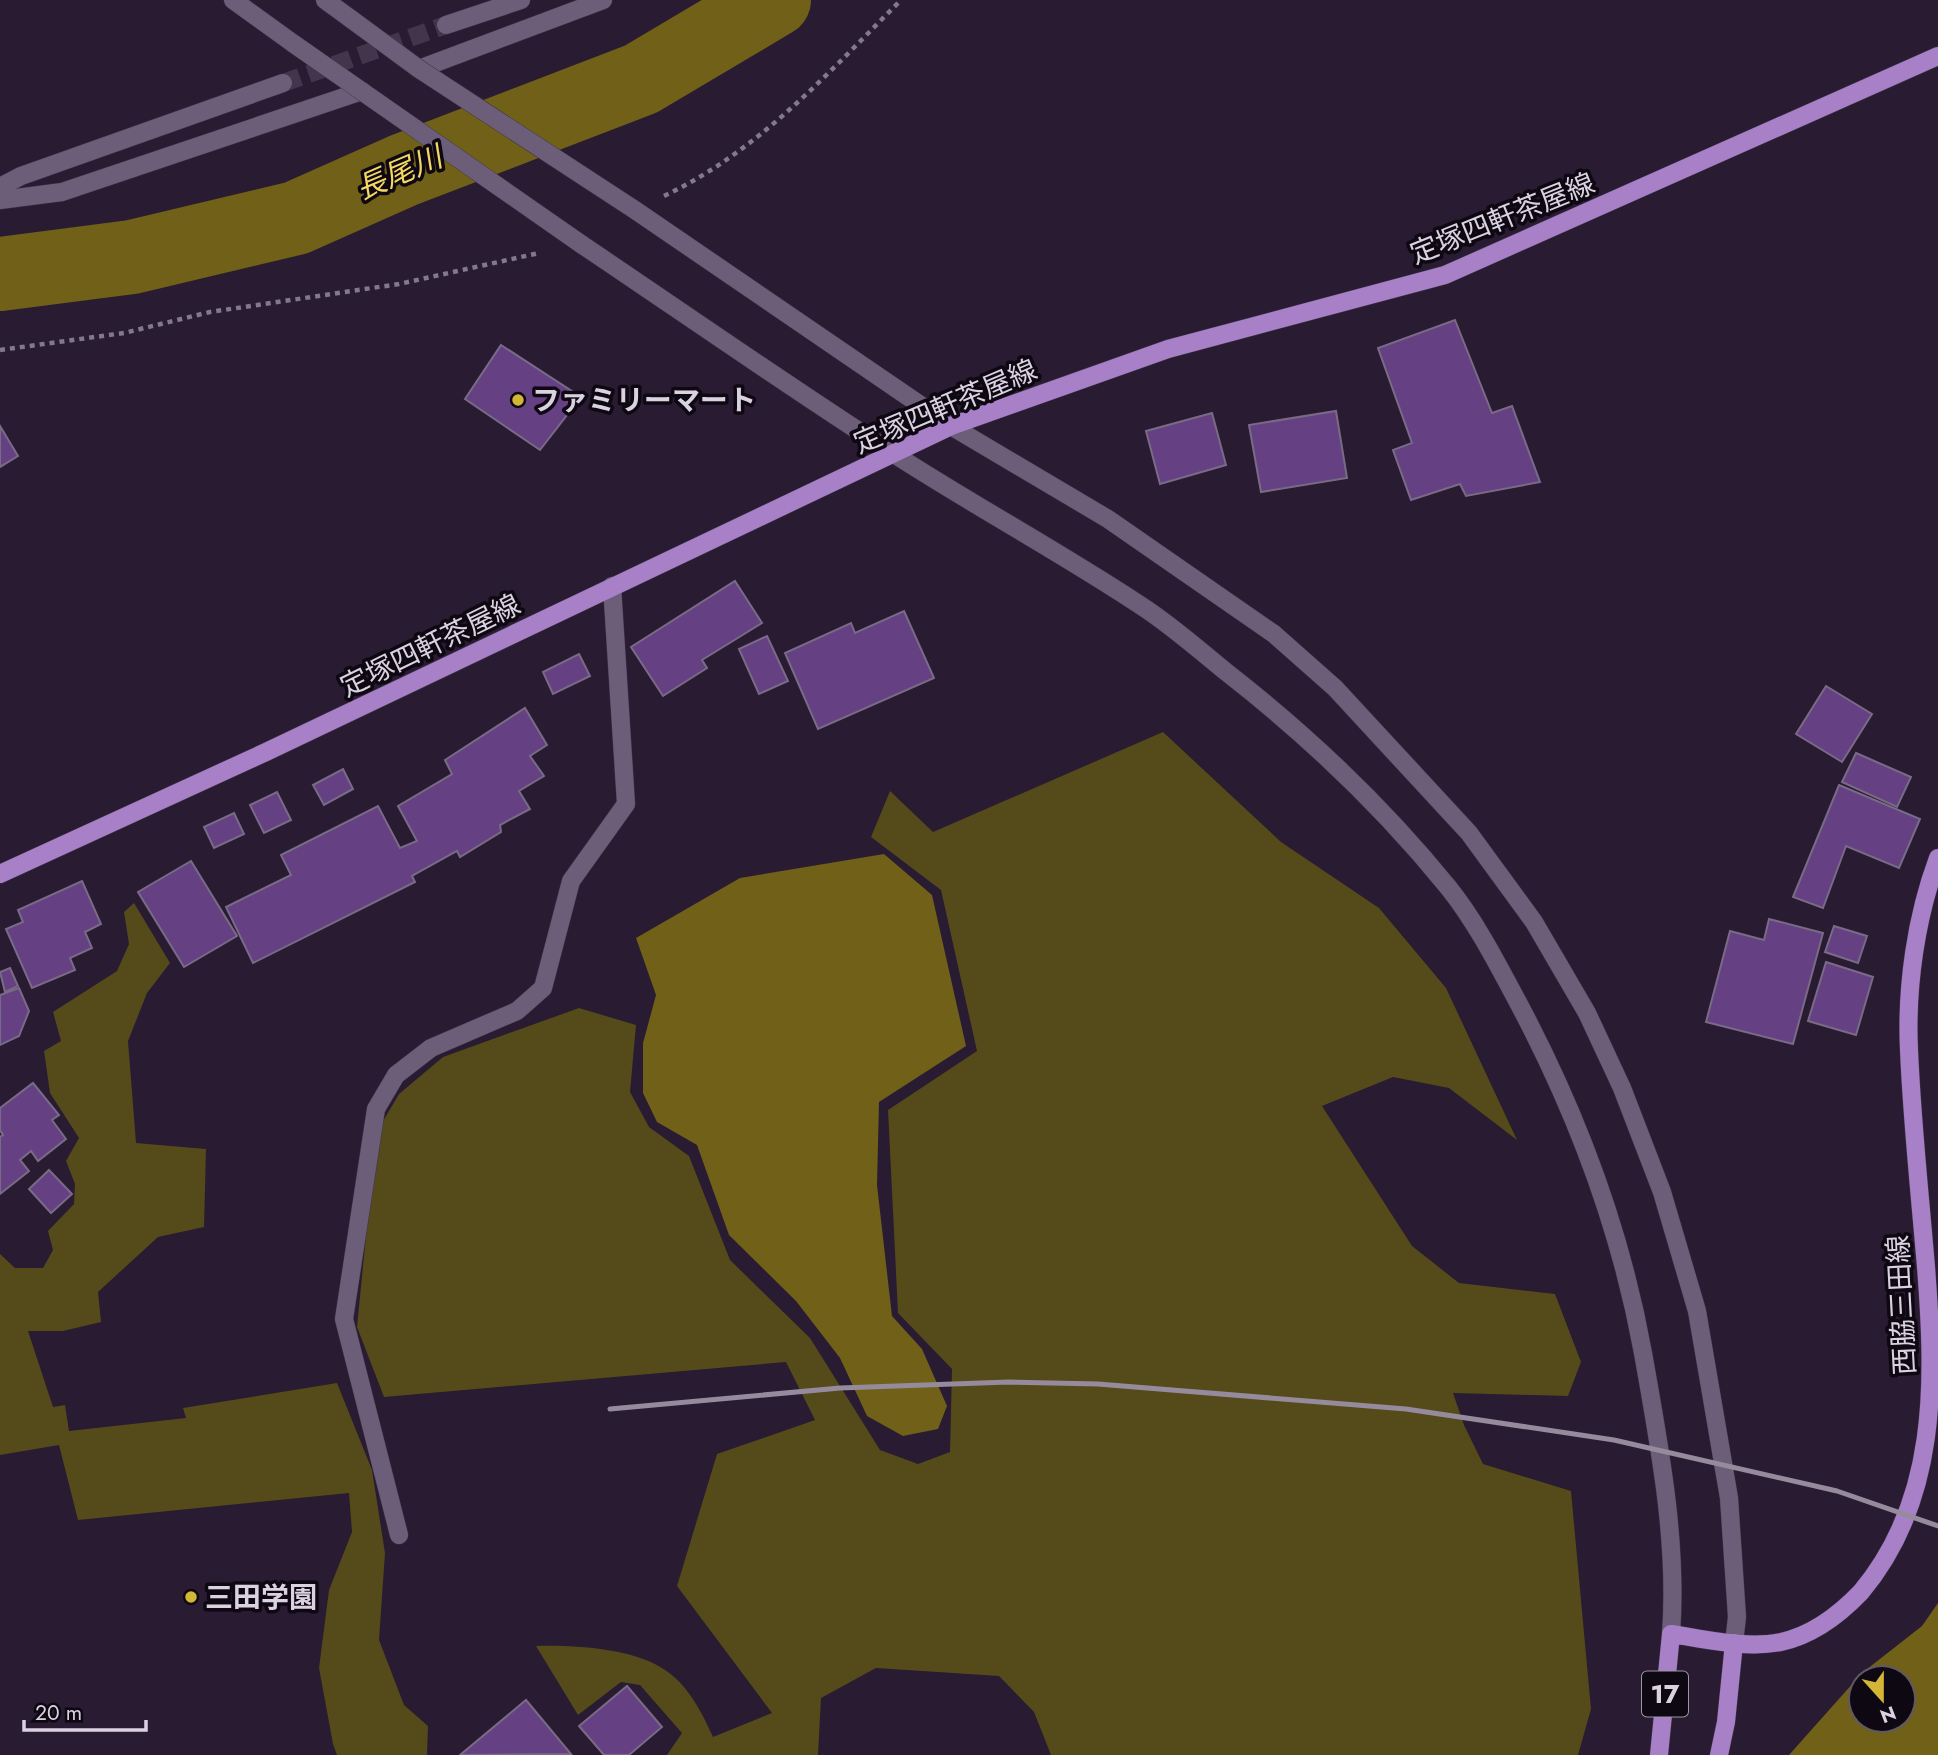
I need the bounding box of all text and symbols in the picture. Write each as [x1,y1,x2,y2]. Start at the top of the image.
water label: 長尾川 [349,134,451,210]
street label: 定塚四軒茶屋線 [1404,163,1601,274]
street label: 定塚四軒茶屋線 [847,349,1043,464]
place label: ファミリーマート [532,380,756,421]
marker: ファミリーマート [510,392,526,408]
street label: 定塚四軒茶屋線 [333,584,527,707]
street label: 西脇三田線 [1877,1234,1926,1376]
place label: 三田学園 [205,1577,317,1618]
marker: 三田学園 [183,1589,199,1605]
north arrow [1847,1664,1917,1734]
road number: 17 [1642,1672,1688,1716]
scale bar [24,1688,147,1732]
text: 20 m [35,1698,82,1728]
text: N [1876,1699,1900,1730]

